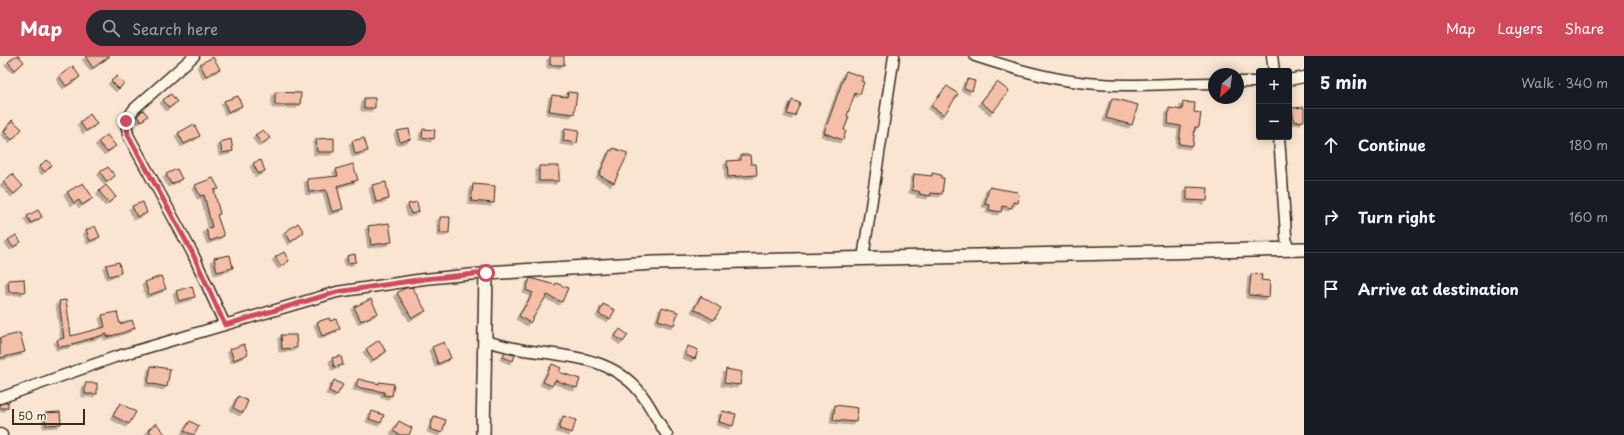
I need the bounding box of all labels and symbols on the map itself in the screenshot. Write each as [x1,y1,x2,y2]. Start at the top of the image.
north arrow [1208,68,1244,104]
route end [117,112,135,130]
route start [477,264,495,282]
scale bar [12,407,85,426]

